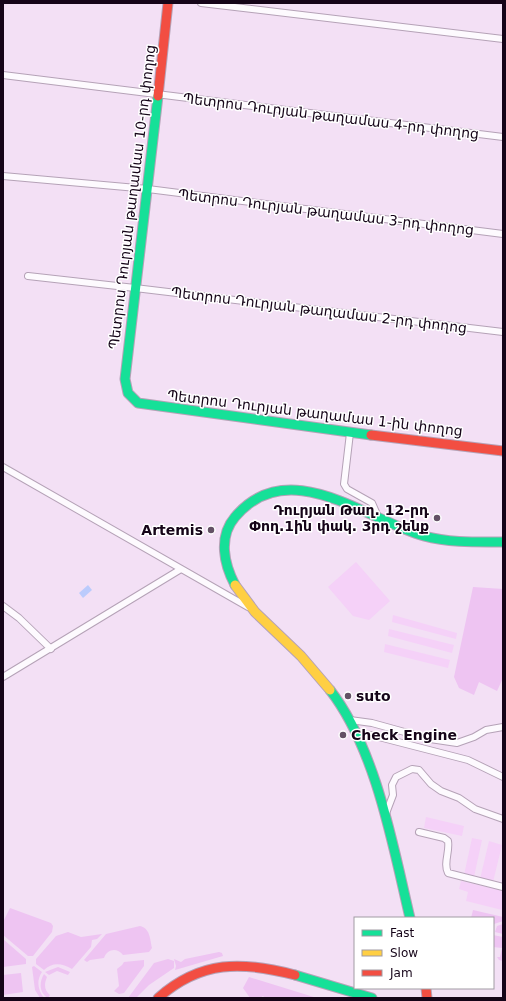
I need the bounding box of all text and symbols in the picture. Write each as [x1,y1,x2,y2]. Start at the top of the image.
street label: Պետրոս Դուրյան թաղամաս 10-րդ փողոց [105,44,159,350]
street label: Պետրոս Դուրյան թաղամաս 4-րդ փողոց [182,90,480,142]
street label: Պետրոս Դուրյան թաղամաս 3-րդ փողոց [177,186,475,238]
street label: Պետրոս Դուրյան թաղամաս 2-րդ փողոց [170,284,468,336]
street label: Պետրոս Դուրյան թաղամաս 1-ին փողոց [166,387,464,439]
place label: Դուրյան Թաղ. 12-րդ Փող.1ին փակ․ 3րդ շենք [249,502,429,534]
marker: Դուրյան Թաղ. 12-րդ Փող.1ին փակ․ 3րդ շենք [432,513,442,523]
place label: Artemis [141,522,203,538]
marker: Artemis [206,525,216,535]
place label: suto [356,688,391,704]
marker: suto [343,691,353,701]
place label: Check Engine [351,727,457,743]
marker: Check Engine [338,730,348,740]
legend [354,917,494,989]
text: Fast [390,926,414,940]
text: Slow [390,946,418,960]
text: Jam [389,966,413,980]

